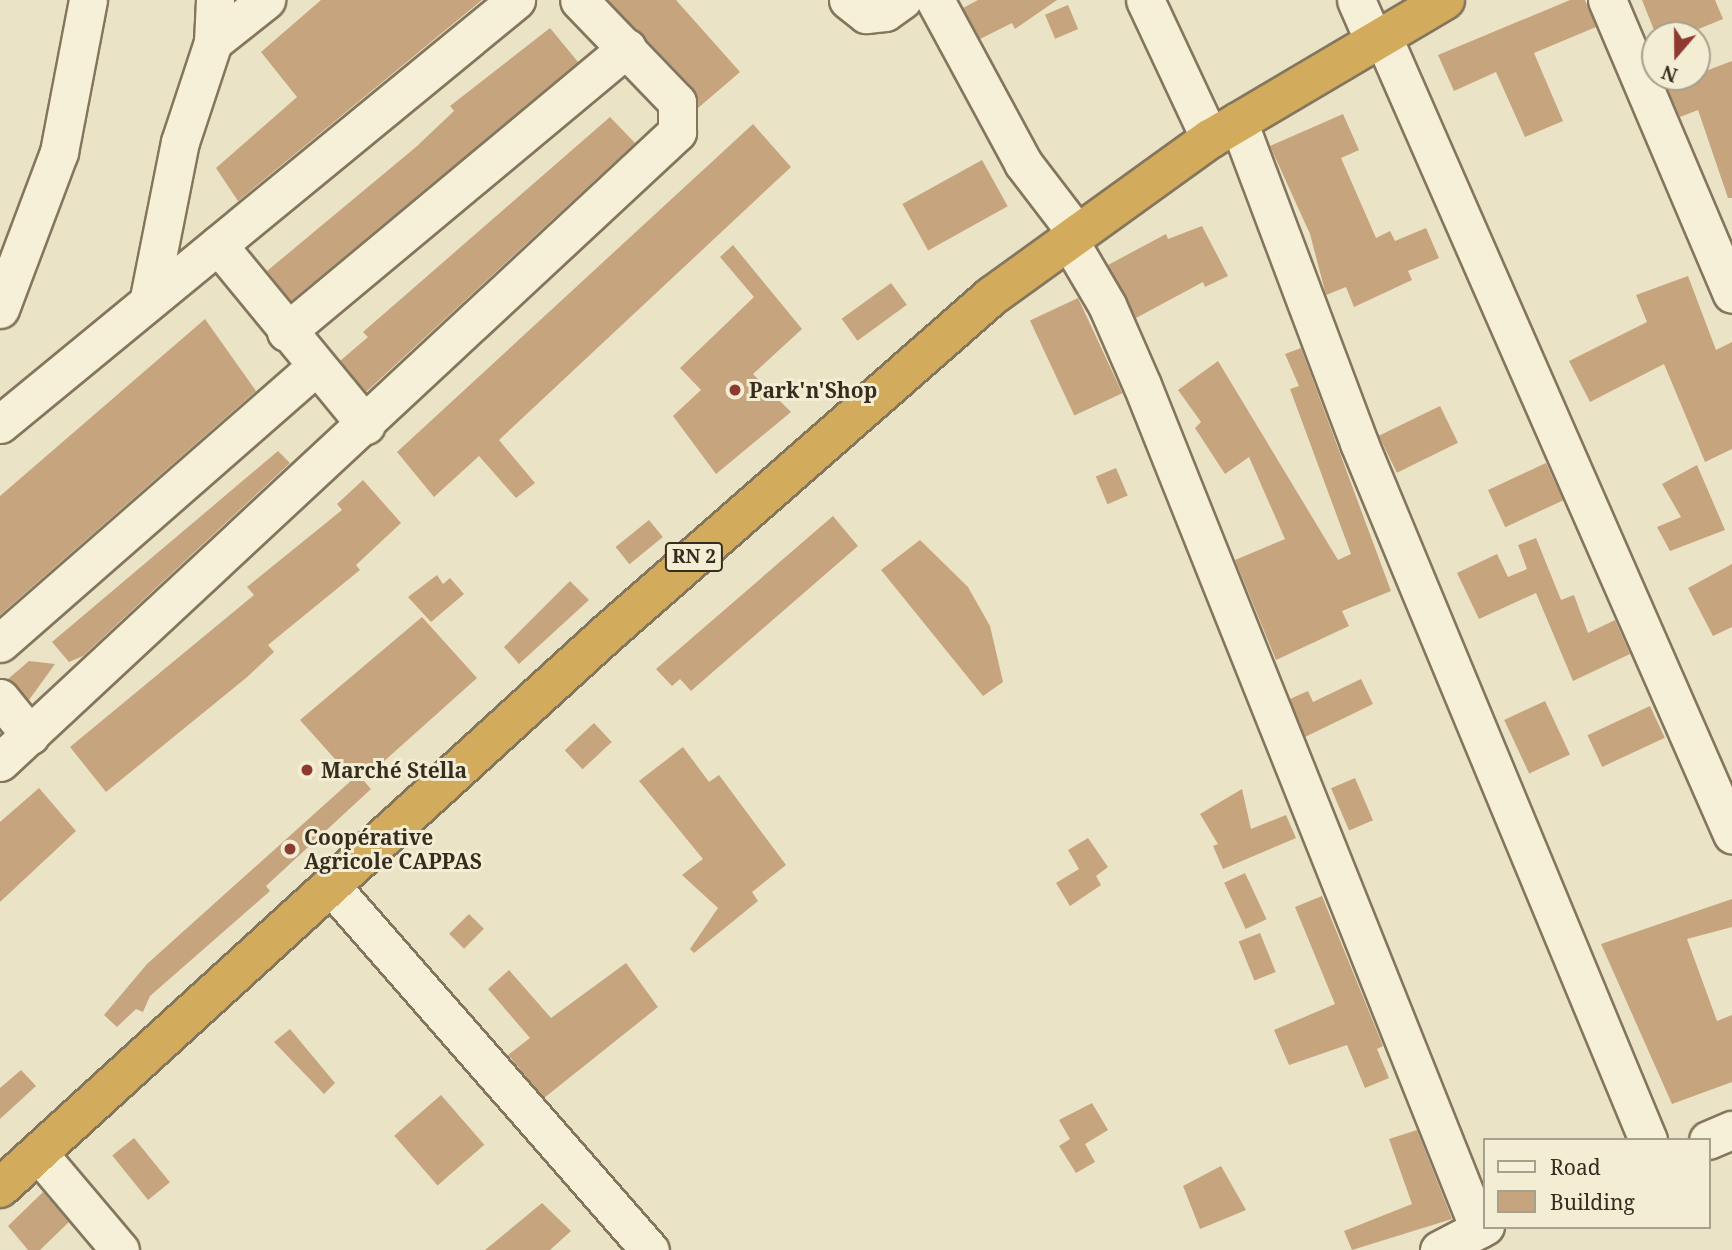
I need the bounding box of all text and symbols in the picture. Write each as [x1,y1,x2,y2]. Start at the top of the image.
north arrow [1641,21,1711,91]
text: N [1658,59,1681,89]
place label: Park'n'Shop [749,377,877,403]
marker: Park'n'Shop [727,382,743,398]
road number: RN 2 [664,542,724,572]
place label: Marché Stella [321,757,467,783]
marker: Marché Stella [299,762,315,778]
place label: Coopérative Agricole CAPPAS [304,824,482,874]
marker: Coopérative Agricole CAPPAS [282,841,298,857]
legend [1484,1138,1711,1229]
text: Road [1550,1153,1601,1181]
text: Building [1550,1188,1635,1216]

